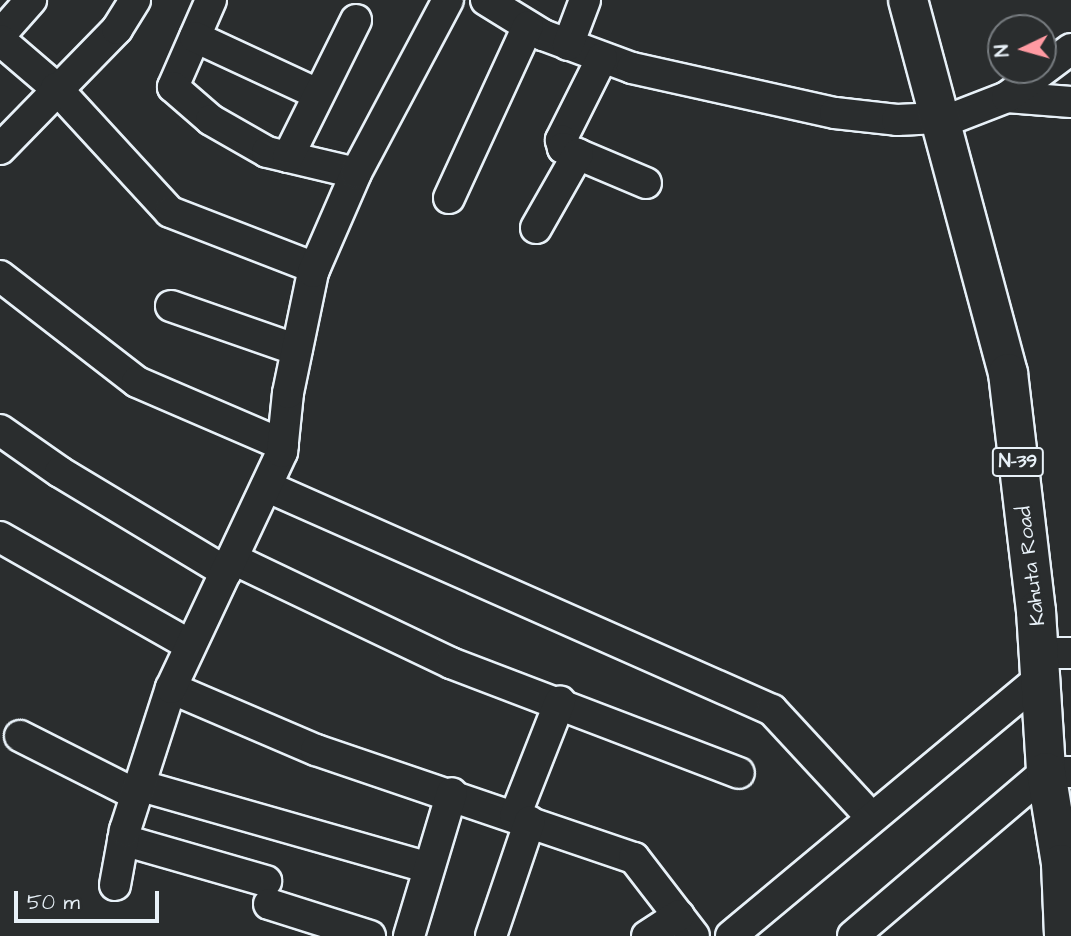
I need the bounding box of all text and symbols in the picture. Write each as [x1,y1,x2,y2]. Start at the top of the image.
north arrow [987,14,1057,84]
text: N [989,44,1017,58]
road number: N-39 [992,446,1044,477]
street label: Kahuta Road [1011,505,1051,627]
scale bar [18,876,163,920]
text: 50 m [27,888,80,917]

